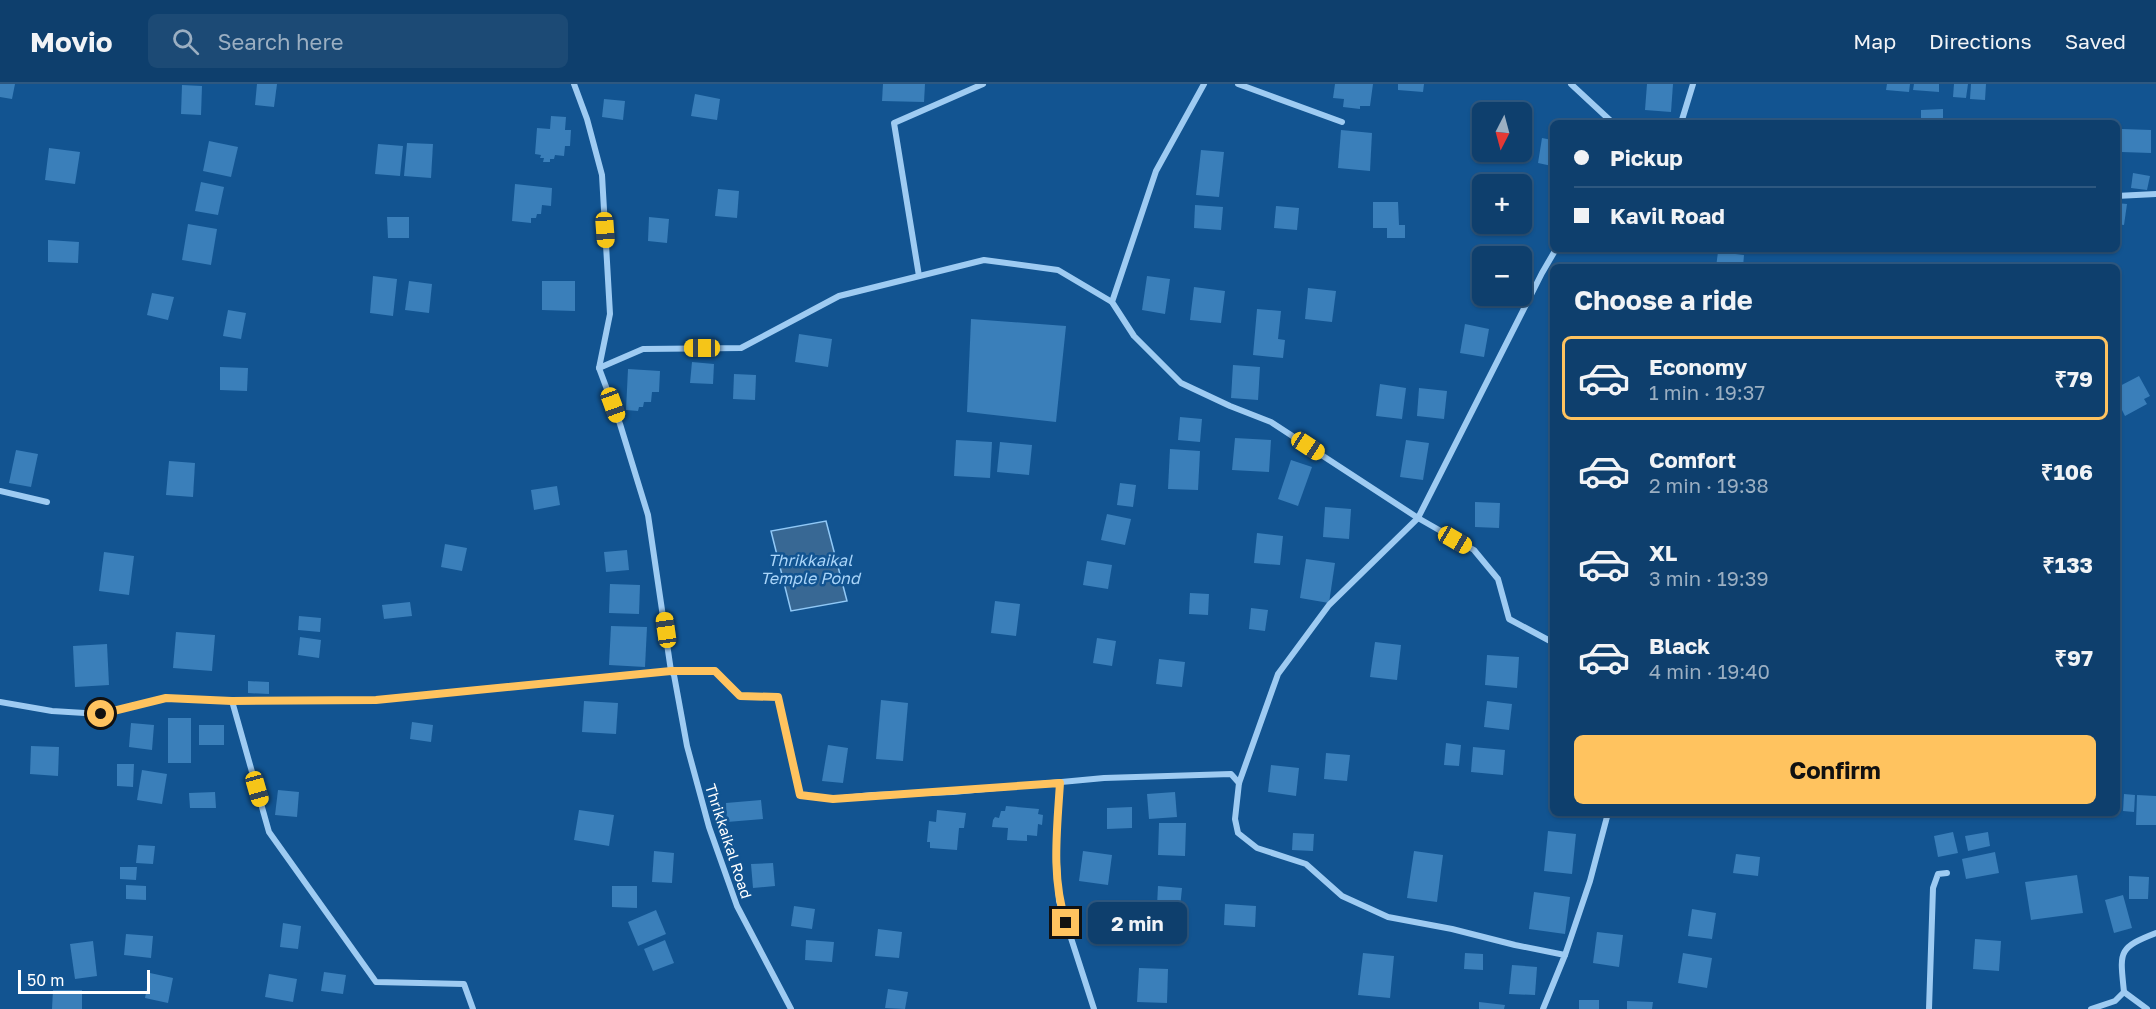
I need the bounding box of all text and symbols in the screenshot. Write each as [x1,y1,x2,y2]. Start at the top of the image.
search box [148,14,568,68]
text: Movio [30,25,112,58]
icon: search [169,25,202,58]
text: Search here [217,28,344,55]
text: Map [1853,28,1896,54]
text: Directions [1929,28,2032,54]
text: Saved [2065,28,2126,54]
north arrow [1472,102,1532,162]
map controls [1472,102,1532,306]
text: Pickup [1610,144,1683,171]
button: + [1472,174,1532,234]
text: Kavil Road [1610,202,1725,229]
car [595,211,615,249]
button: − [1472,246,1532,306]
text: Choose a ride [1574,284,1753,316]
car [684,339,720,357]
icon: car [1577,351,1631,405]
text: Economy [1649,353,1747,380]
text: ₹79 [2054,365,2093,392]
text: 1 min · 19:37 [1649,380,1765,404]
car [598,385,628,425]
car [1288,429,1328,463]
icon: car [1577,444,1631,498]
text: Comfort [1649,446,1736,473]
text: ₹106 [2041,458,2093,485]
text: 2 min · 19:38 [1649,473,1769,497]
car [1435,523,1475,557]
icon: car [1577,537,1631,591]
text: XL [1649,539,1677,566]
water label: Thrikkaikal Temple Pond [760,550,862,588]
text: ₹133 [2042,551,2093,578]
text: 3 min · 19:39 [1649,566,1769,590]
car [655,611,677,649]
icon: car [1577,630,1631,684]
text: Black [1649,632,1710,659]
text: ₹97 [2054,644,2093,671]
text: 4 min · 19:40 [1649,659,1770,683]
route start [87,700,114,727]
button: Confirm [1574,735,2096,804]
car [243,769,271,809]
street label: Thrikkaikal Road [702,781,756,901]
callout: 2 min [1087,902,1186,944]
route end [1052,909,1079,936]
text: 2 min [1111,911,1164,935]
scale bar [18,967,150,994]
text: 50 m [27,970,64,990]

